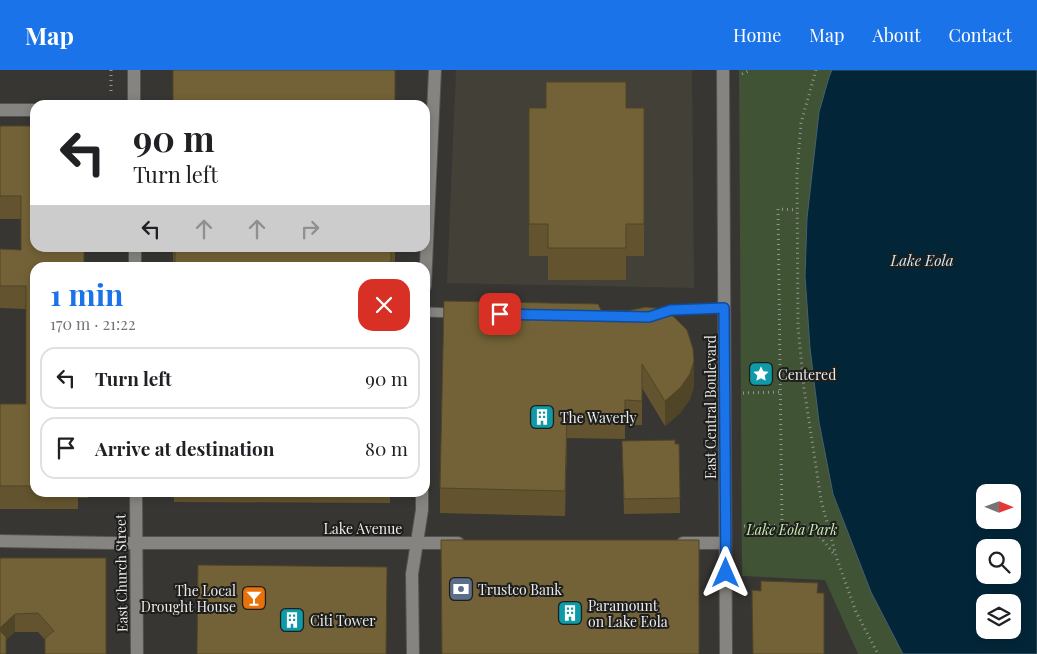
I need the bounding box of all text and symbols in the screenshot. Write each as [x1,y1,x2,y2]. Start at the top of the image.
text: Map [25,19,74,51]
text: Home [733,23,781,47]
text: Map [809,23,844,47]
text: About [872,23,921,47]
text: Contact [949,23,1012,47]
text: 90 m [133,114,215,161]
icon: left [50,120,115,185]
text: Turn left [133,159,218,189]
icon: left [137,215,165,243]
icon: ahead [190,215,218,243]
icon: ahead [243,215,271,243]
icon: right [296,215,324,243]
water label: Lake Eola [889,250,954,270]
text: 1 min [50,274,124,314]
button: close [358,279,410,331]
pin [479,293,521,335]
icon: arrive [486,300,514,328]
text: 170 m · 21:22 [50,313,136,334]
street label: East Central Boulevard [701,335,720,479]
place icon: Centered [748,361,774,387]
icon: left [52,364,80,392]
text: Turn left [95,365,172,391]
text: 90 m [365,365,408,391]
place label: Centered [778,365,836,384]
building icon: The Waverly [529,404,555,430]
place label: The Waverly [560,408,637,427]
icon: arrive [52,434,80,462]
text: Arrive at destination [95,435,275,461]
text: 80 m [365,435,408,461]
north arrow [976,484,1021,529]
map controls [976,484,1021,639]
street label: East Church Street [110,513,132,632]
street label: Lake Avenue [324,519,402,538]
park label: Lake Eola Park [746,520,838,539]
button: search [976,539,1021,584]
position arrow [699,546,751,598]
bank icon: Trustco Bank [448,576,474,602]
place label: Trustco Bank [478,580,562,599]
place label: The Local Drought House [141,581,236,616]
bar icon: The Local Drought House [241,585,267,611]
button: layers [976,594,1021,639]
place label: Paramount on Lake Eola [588,596,668,631]
building icon: Paramount on Lake Eola [557,600,583,626]
building icon: Citi Tower [279,607,305,633]
place label: Citi Tower [310,611,376,630]

